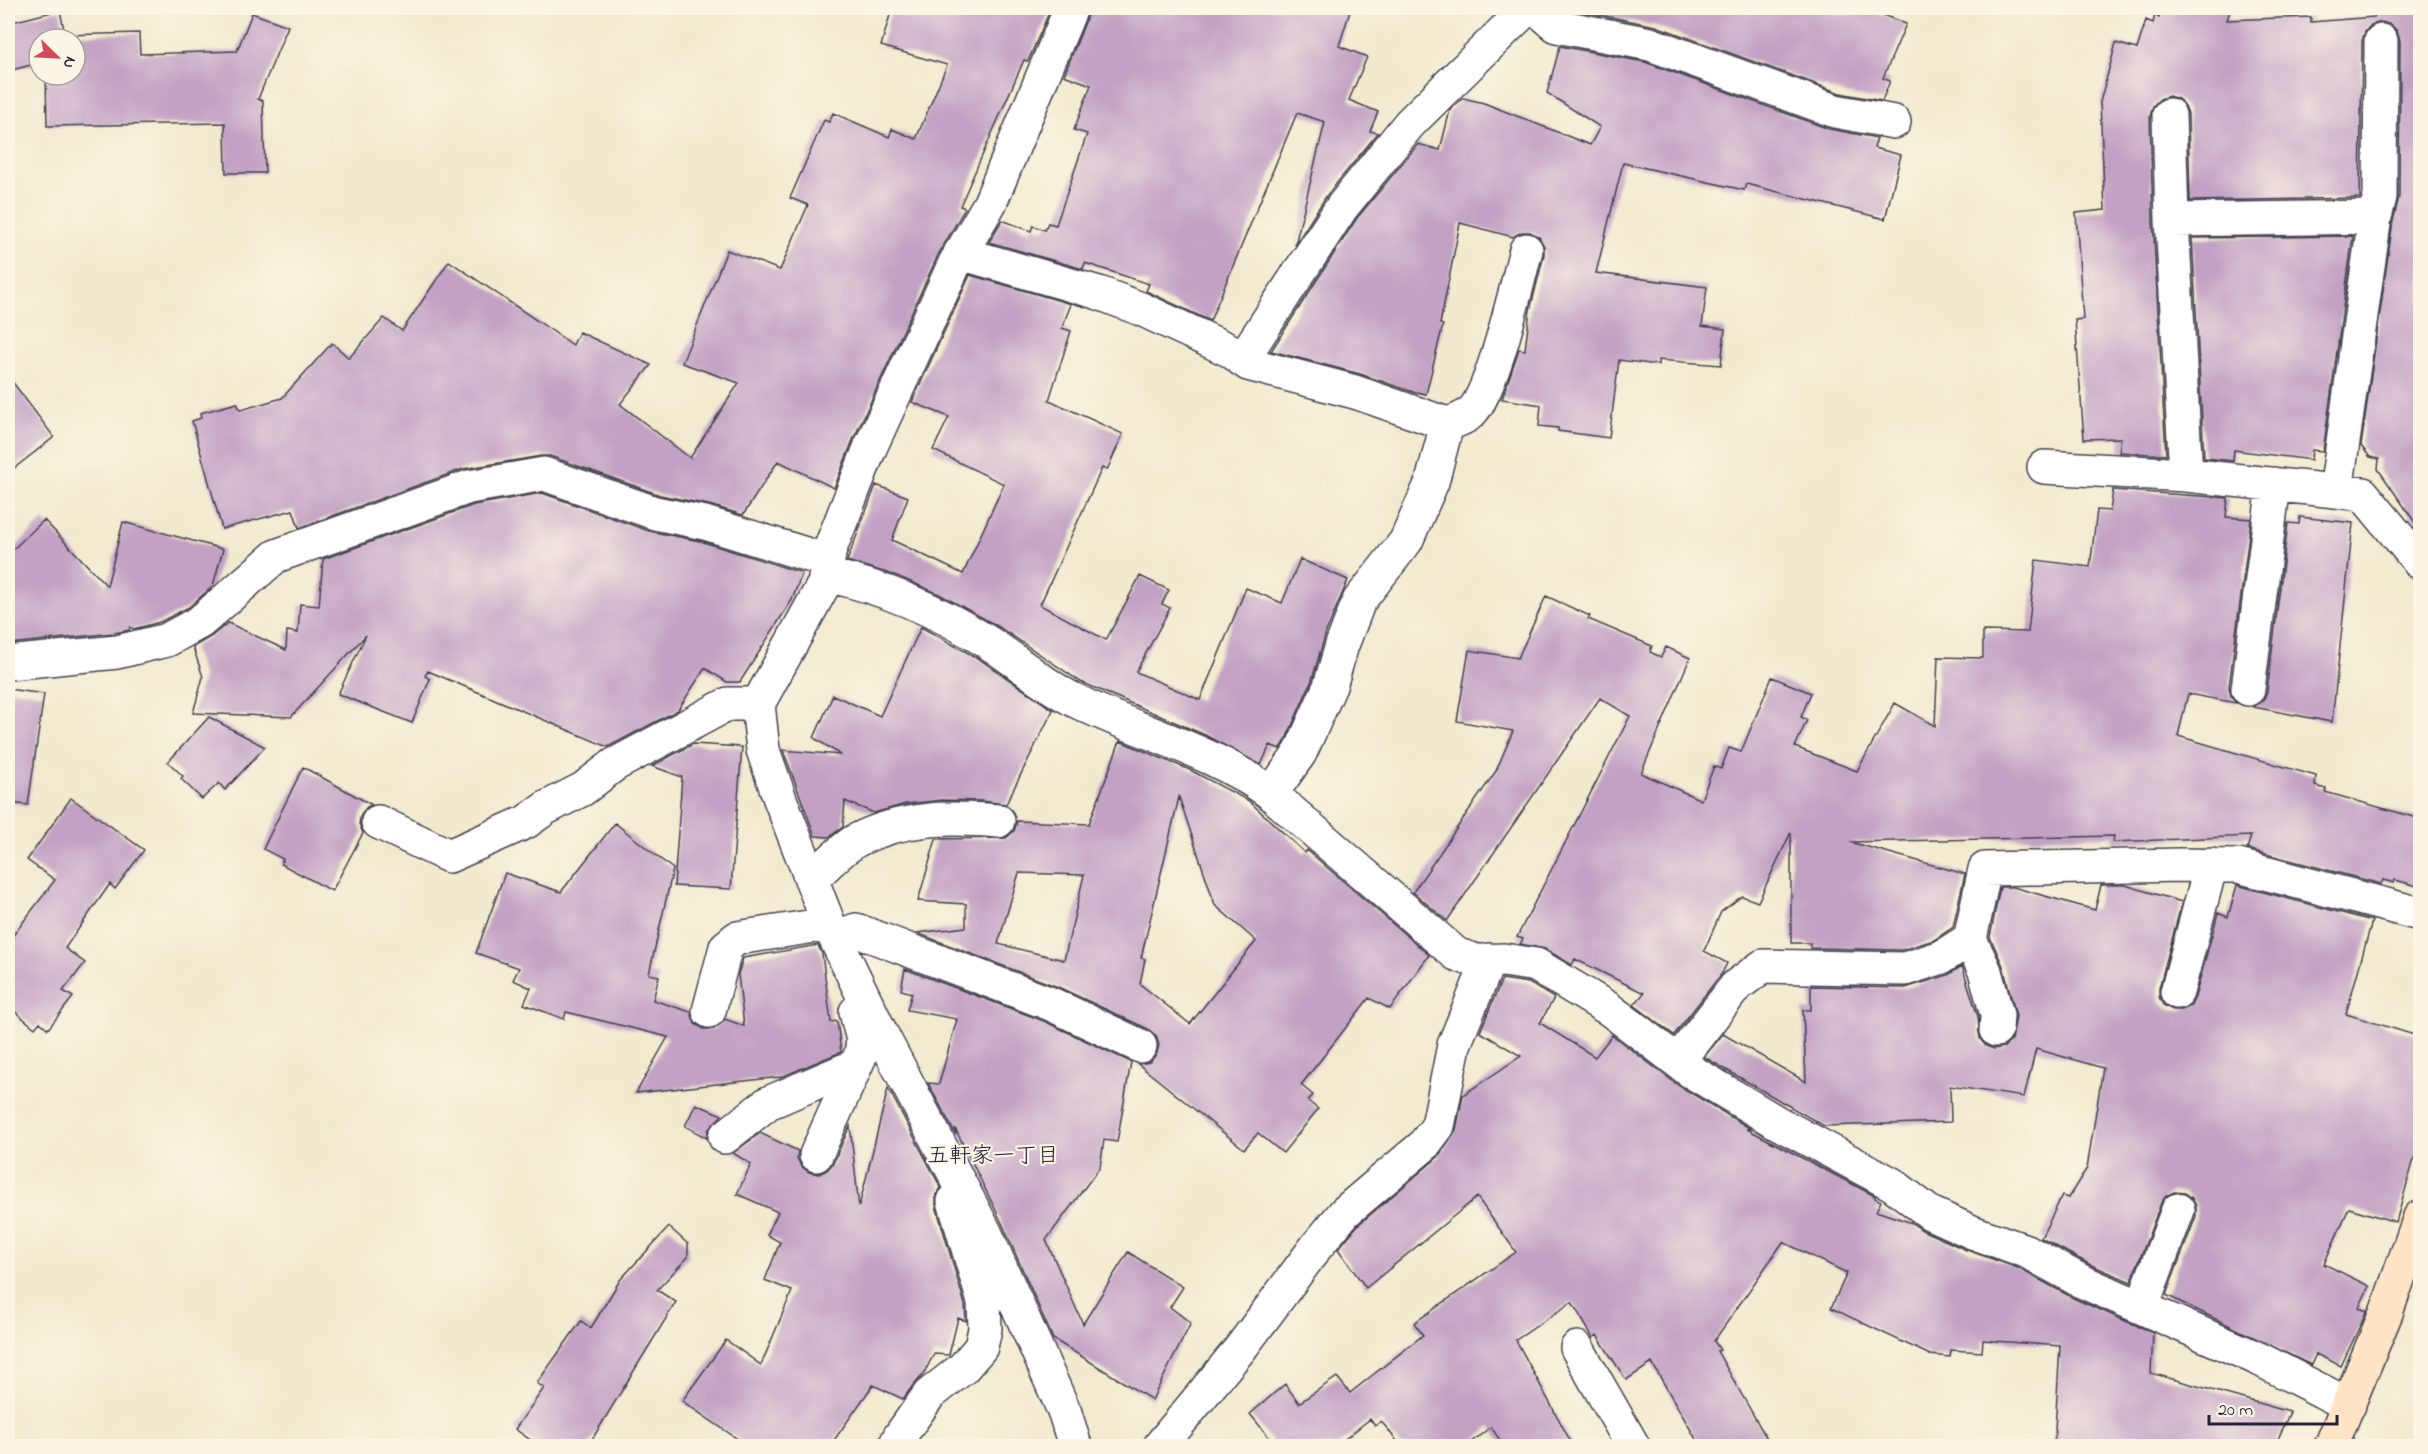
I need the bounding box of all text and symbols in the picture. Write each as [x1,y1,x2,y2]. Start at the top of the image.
north arrow [27,27,87,87]
text: N [56,52,82,72]
district label: 五軒家一丁目 [927,1141,1059,1173]
scale bar [2209,1388,2336,1426]
text: 20 m [2218,1398,2253,1424]

